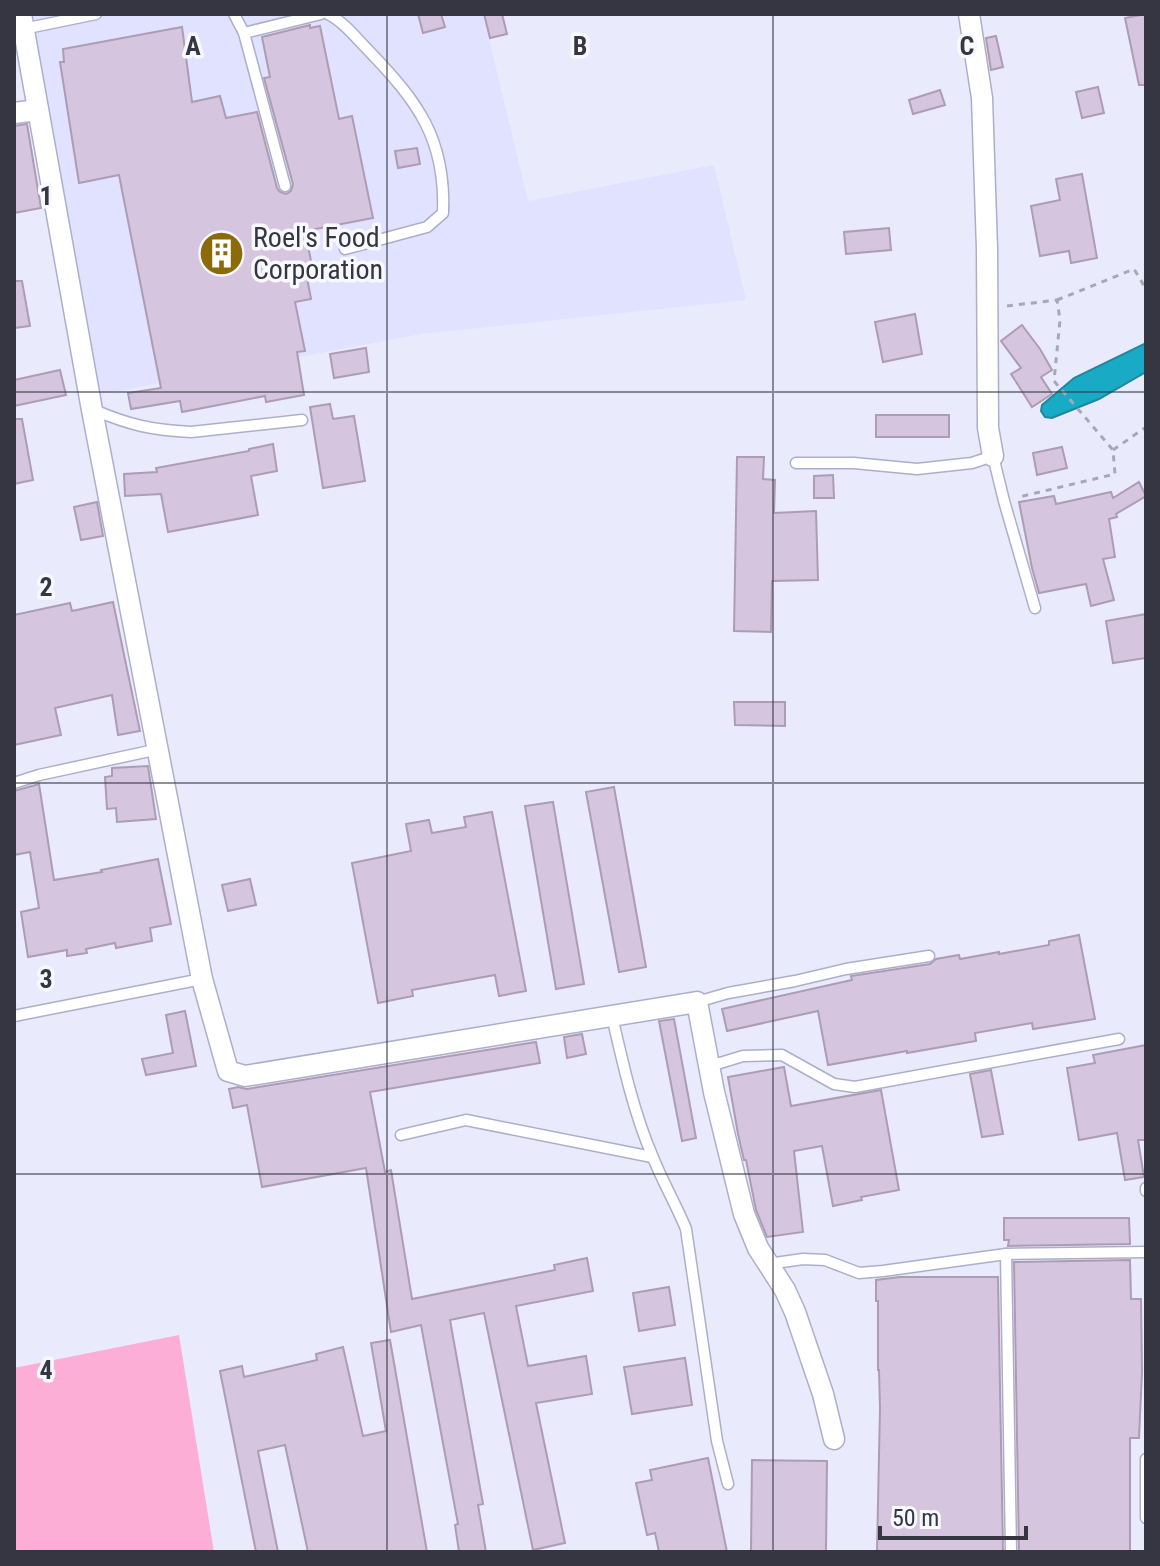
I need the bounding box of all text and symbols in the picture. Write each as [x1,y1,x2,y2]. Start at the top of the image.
text: A [185,31,201,61]
text: B [573,31,587,61]
text: C [960,31,975,61]
text: 1 [39,181,53,211]
place label: Roel's Food Corporation [253,221,383,286]
building icon: Roel's Food Corporation [198,229,246,277]
text: 2 [39,572,53,602]
text: 3 [39,964,53,994]
text: 4 [39,1355,53,1385]
scale bar [880,1490,1026,1540]
text: 50 m [892,1504,939,1532]

